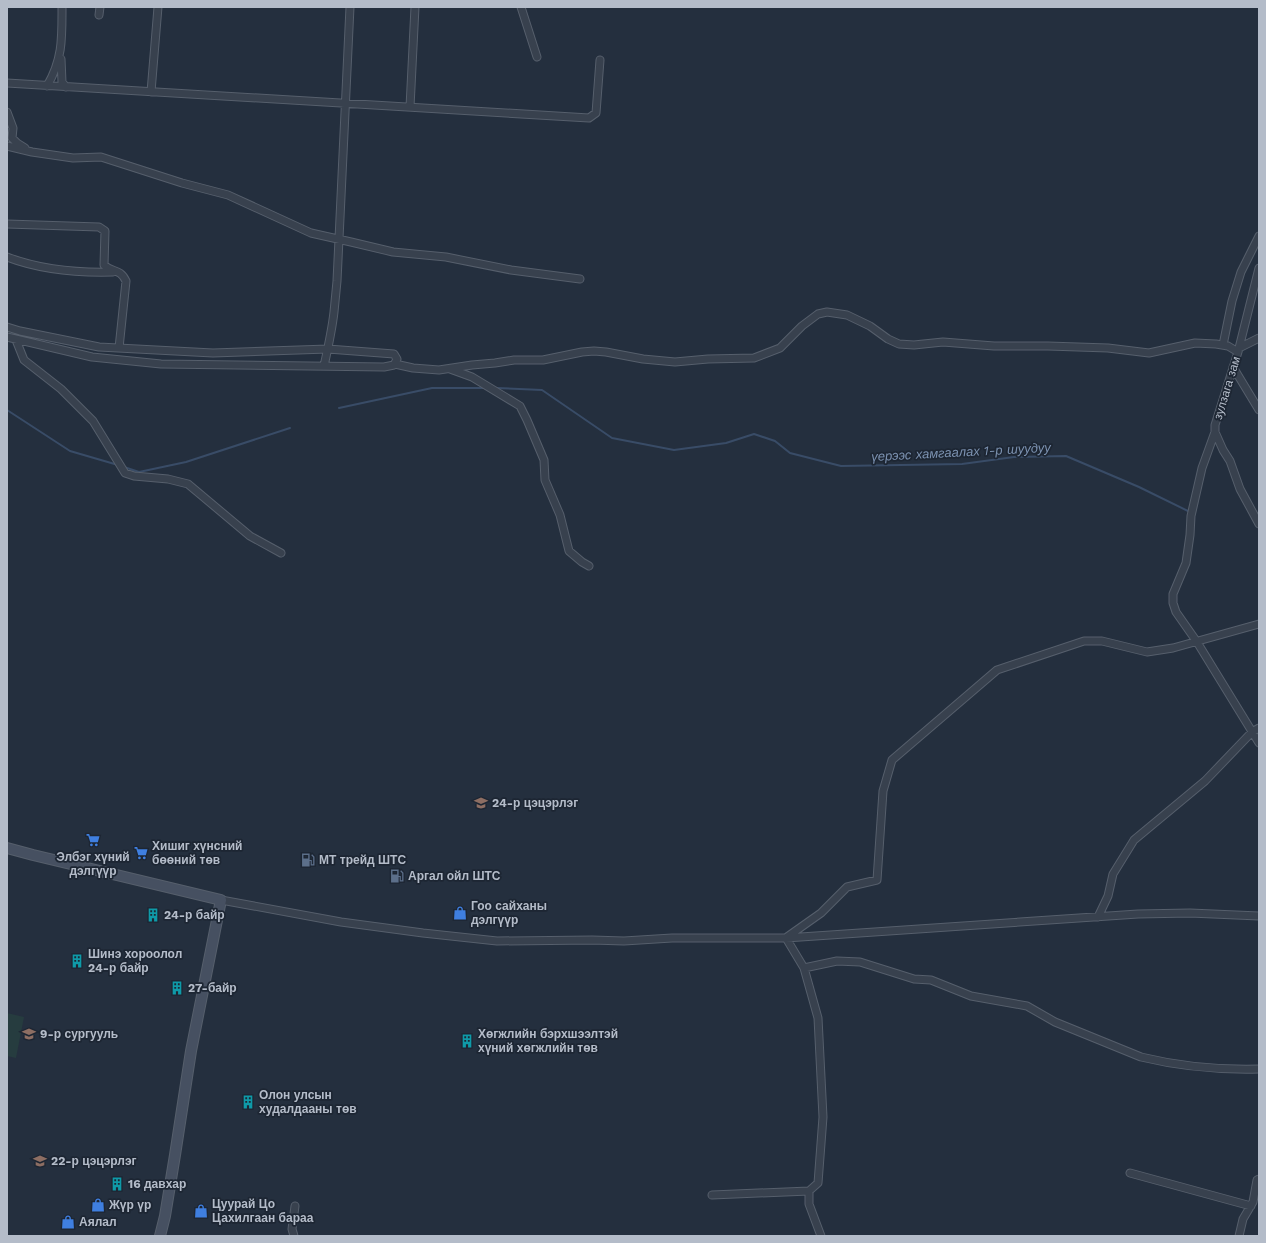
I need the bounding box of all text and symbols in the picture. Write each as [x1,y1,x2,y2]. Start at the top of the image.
street label: зулзага зам [1211,355,1243,421]
water label: үерээс хамгаалах 1-р шуудуу [871,440,1053,464]
school or university icon: 24-р цэцэрлэг [473,795,489,811]
place label: 24-р цэцэрлэг [492,796,578,810]
supermarket icon: Элбэг хүний дэлгүүр [85,832,101,848]
place label: Хишиг хүнсний бөөний төв [152,839,242,867]
supermarket icon: Хишиг хүнсний бөөний төв [133,845,149,861]
place label: Элбэг хүний дэлгүүр [56,850,130,878]
fuel station icon: МТ трейд ШТС [300,852,316,868]
place label: МТ трейд ШТС [319,853,406,867]
fuel station icon: Аргал ойл ШТС [389,868,405,884]
place label: Аргал ойл ШТС [408,869,501,883]
place label: Гоо сайханы дэлгүүр [471,899,547,927]
shop icon: Гоо сайханы дэлгүүр [452,905,468,921]
building icon: 24-р байр [145,907,161,923]
place label: 24-р байр [164,908,225,922]
place label: Шинэ хороолол 24-р байр [88,947,182,975]
building icon: Шинэ хороолол 24-р байр [69,953,85,969]
building icon: 27-байр [169,980,185,996]
place label: 27-байр [188,981,237,995]
school or university icon: 9-р сургууль [21,1026,37,1042]
place label: 9-р сургууль [40,1027,118,1041]
place label: Хөгжлийн бэрхшээлтэй хүний хөгжлийн төв [478,1027,618,1055]
building icon: Хөгжлийн бэрхшээлтэй хүний хөгжлийн төв [459,1033,475,1049]
place label: Олон улсын худалдааны төв [259,1088,357,1116]
building icon: Олон улсын худалдааны төв [240,1094,256,1110]
school or university icon: 22-р цэцэрлэг [32,1153,48,1169]
place label: 22-р цэцэрлэг [51,1154,137,1168]
building icon: 16 давхар [109,1176,125,1192]
place label: 16 давхар [128,1177,186,1191]
shop icon: Жүр үр [90,1197,106,1213]
place label: Цуурай Цо Цахилгаан бараа [212,1197,314,1225]
place label: Жүр үр [108,1198,151,1212]
shop icon: Цуурай Цо Цахилгаан бараа [193,1203,209,1219]
shop icon: Аялал [60,1214,76,1230]
place label: Аялал [79,1215,117,1229]

